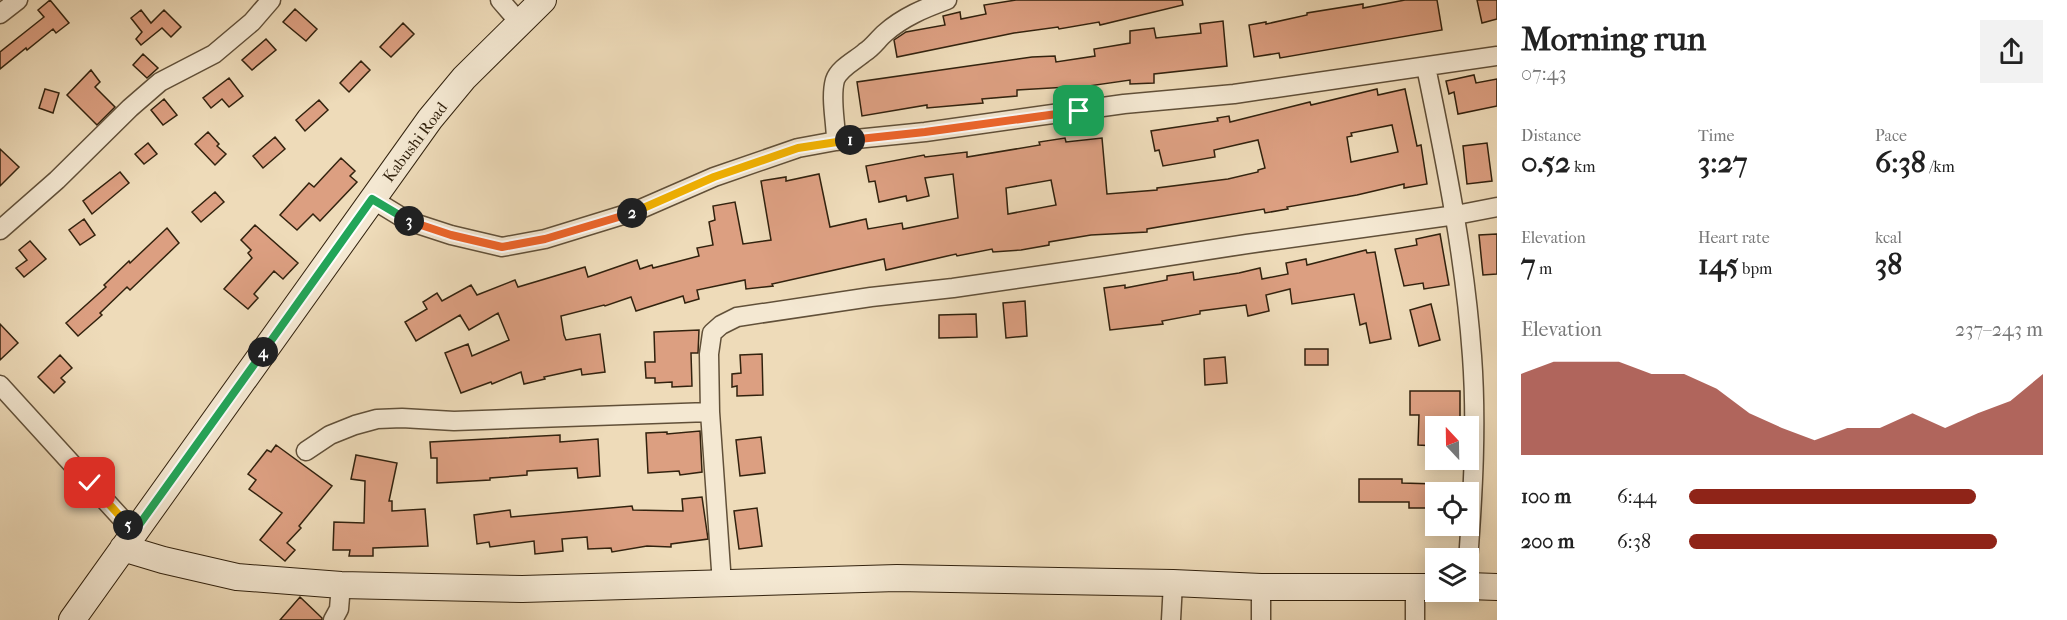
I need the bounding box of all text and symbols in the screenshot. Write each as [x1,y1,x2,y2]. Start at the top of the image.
text: Morning run [1521,20,1706,59]
button: share [1980,20,2043,83]
text: 07:43 [1521,62,1567,85]
pin [1053,85,1104,136]
icon: arrive [1062,94,1095,127]
street label: Kabushi Road [379,98,451,186]
pin: 1 [835,125,865,155]
text: Distance [1521,126,1581,145]
text: Time [1698,126,1734,145]
text: Pace [1875,126,1907,145]
text: 1 [847,130,853,149]
text: 0.52 [1521,145,1571,180]
text: 3:27 [1698,145,1747,180]
text: 6:38 [1875,145,1926,180]
text: km [1571,157,1596,176]
text: /km [1926,157,1955,176]
pin: 2 [617,198,647,228]
text: 2 [628,203,636,222]
pin: 3 [394,206,424,236]
text: 3 [406,211,412,230]
text: Elevation [1521,228,1586,247]
text: Heart rate [1698,228,1770,247]
text: kcal [1875,228,1902,247]
text: 7 [1521,247,1535,282]
text: 145 [1698,247,1739,282]
text: 38 [1875,247,1902,282]
text: m [1535,259,1552,278]
text: bpm [1739,259,1772,278]
text: Elevation [1521,318,1602,341]
text: 237–243 m [1955,318,2043,341]
pin: 4 [248,337,278,367]
text: 4 [258,342,268,361]
north arrow [1425,416,1479,470]
map controls [1425,416,1479,602]
pin [64,457,115,508]
icon: check [73,466,106,499]
button: locate [1425,482,1479,536]
text: 100 m [1521,485,1571,508]
text: 6:44 [1617,485,1656,508]
pin: 5 [113,510,143,540]
text: 5 [125,515,131,534]
text: 200 m [1521,530,1574,553]
text: 6:38 [1617,530,1651,553]
button: layers [1425,548,1479,602]

